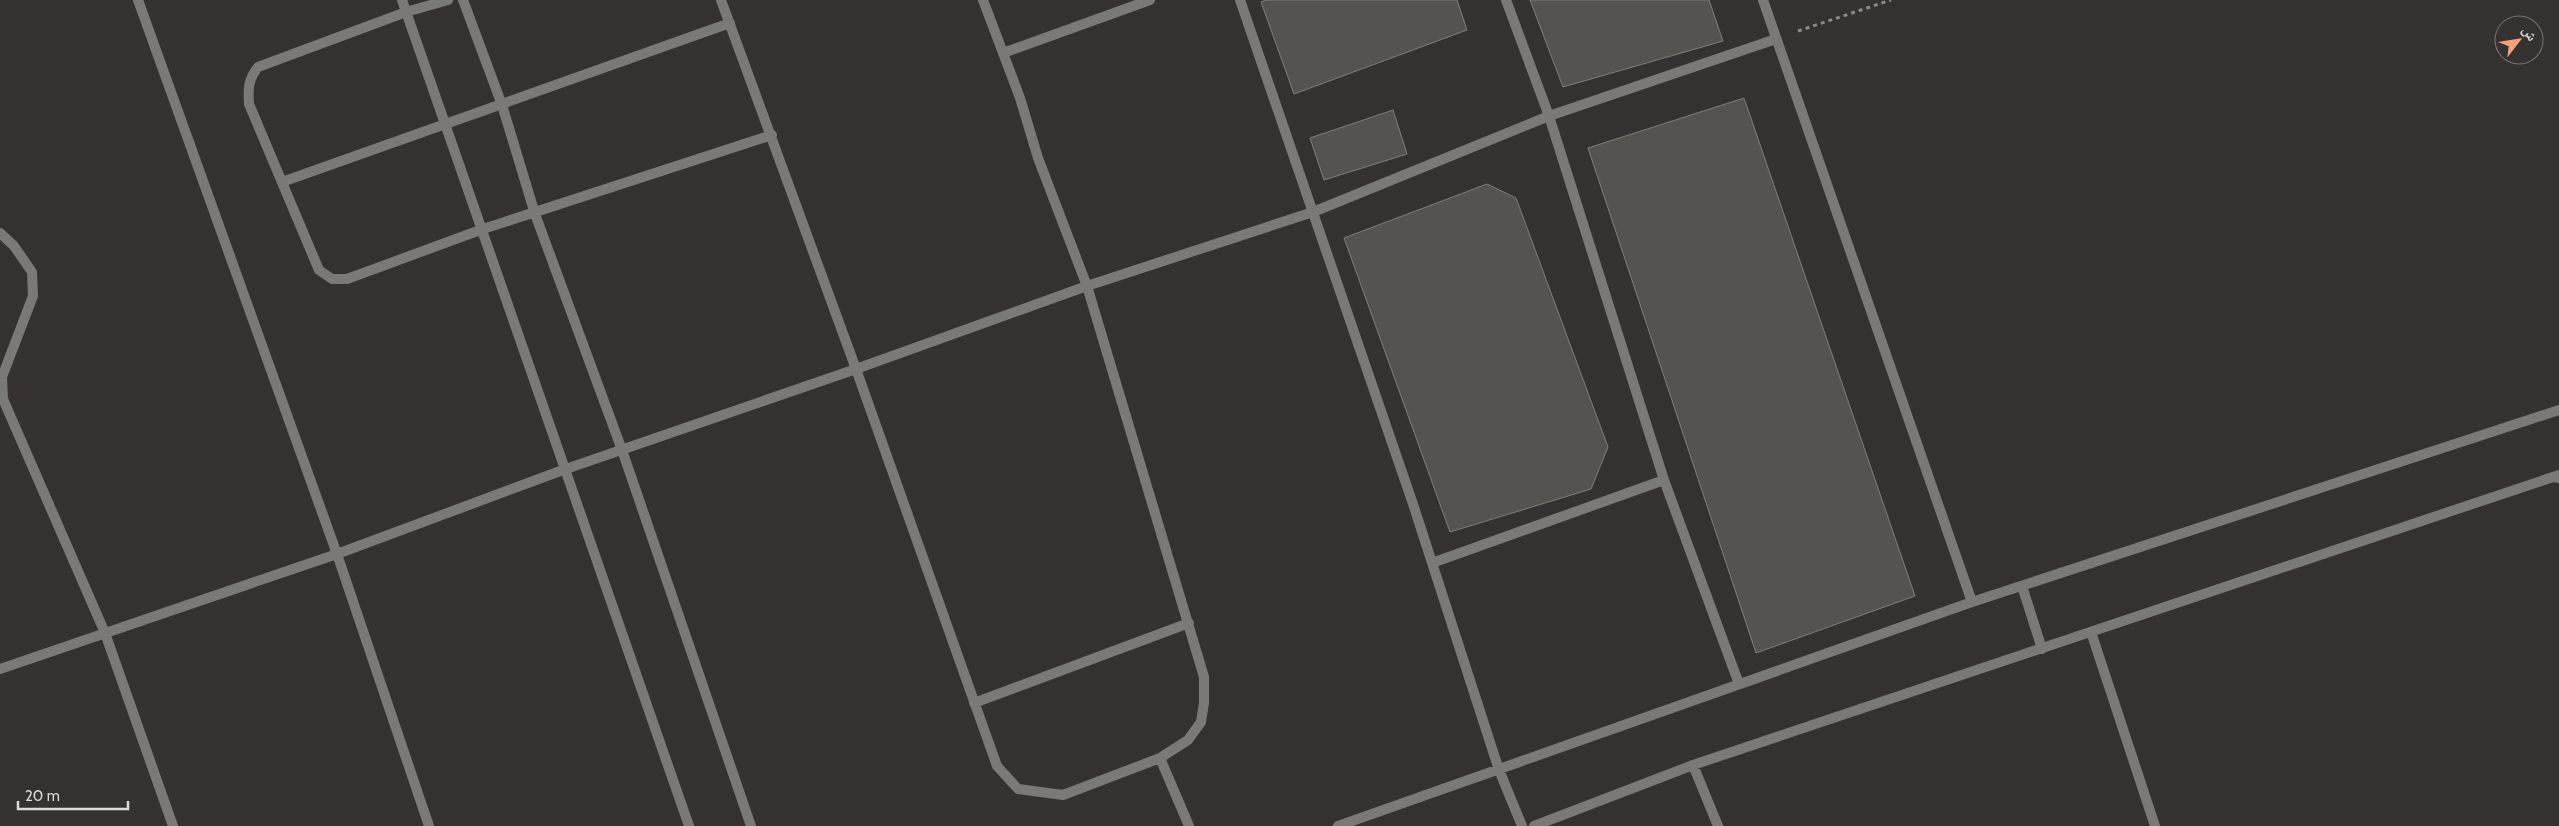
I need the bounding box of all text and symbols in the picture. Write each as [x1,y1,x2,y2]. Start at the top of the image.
north arrow [2494,15,2544,65]
text: ش [2519,22,2542,44]
scale bar [18,778,128,810]
text: 20 m [25,787,60,805]

